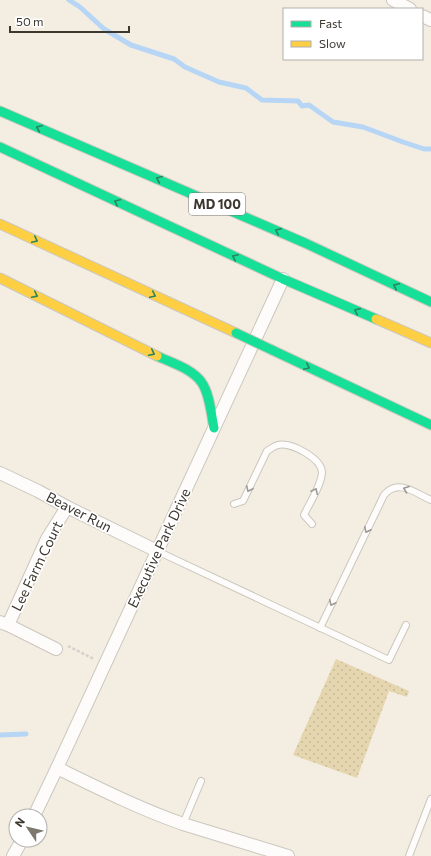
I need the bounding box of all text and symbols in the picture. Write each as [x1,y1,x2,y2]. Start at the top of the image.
scale bar [10,8,129,34]
legend [283,8,423,60]
text: 50 m [16,14,44,28]
text: Fast [319,16,342,30]
text: Slow [319,36,346,50]
one-way arrow [36,124,43,132]
one-way arrow [155,175,162,183]
road number: MD 100 [189,193,245,215]
one-way arrow [113,199,121,207]
one-way arrow [274,228,282,236]
one-way arrow [31,235,39,243]
one-way arrow [231,254,239,262]
one-way arrow [392,283,400,291]
one-way arrow [31,290,38,298]
one-way arrow [149,290,157,298]
one-way arrow [353,308,361,316]
one-way arrow [147,348,155,356]
one-way arrow [303,362,311,370]
one-way arrow [246,484,254,492]
street label: Executive Park Drive [123,485,194,610]
one-way arrow [403,486,410,494]
one-way arrow [310,487,318,495]
street label: Beaver Run [44,488,115,535]
street label: Lee Farm Court [7,518,66,614]
one-way arrow [364,526,372,534]
one-way arrow [329,599,337,607]
north arrow [8,808,48,848]
text: N [12,815,27,829]

